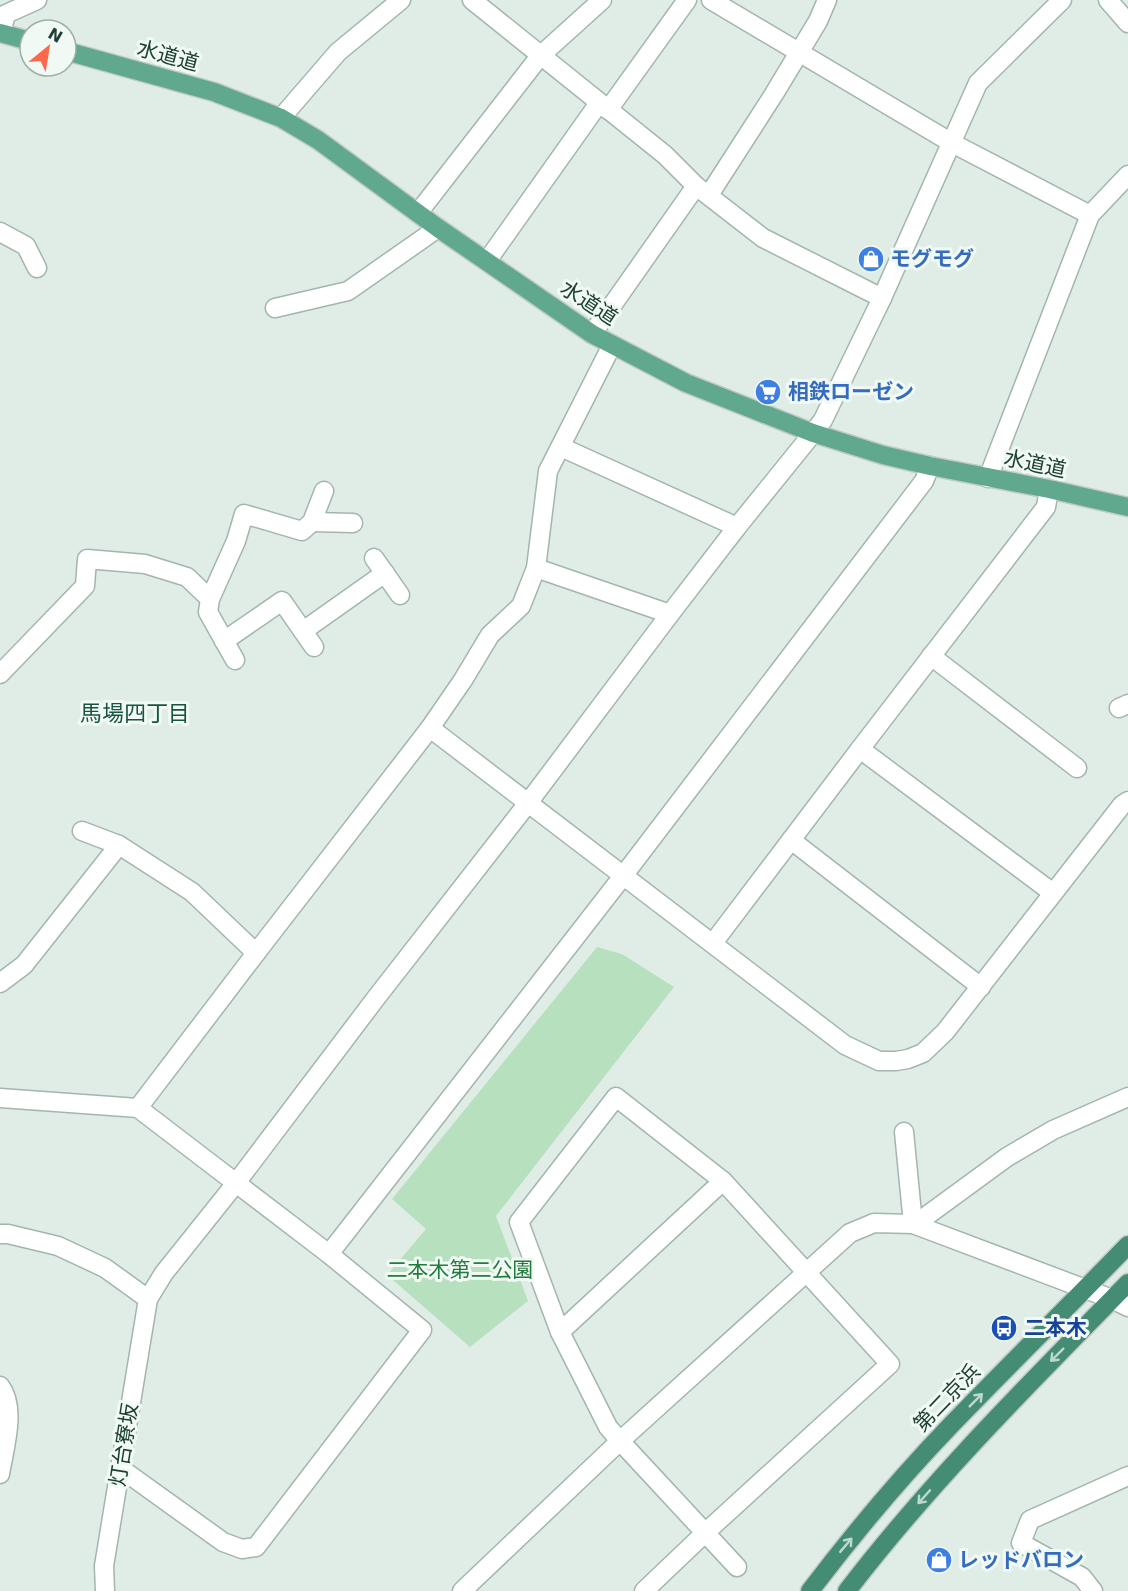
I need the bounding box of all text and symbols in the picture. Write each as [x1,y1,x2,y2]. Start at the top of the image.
north arrow [18,18,78,78]
text: N [45,24,66,47]
street label: 水道道 [134,36,202,76]
shop icon: モグモグ [856,244,886,274]
place label: モグモグ [890,247,974,271]
street label: 水道道 [556,276,622,330]
supermarket icon: 相鉄ローゼン [753,377,783,407]
place label: 相鉄ローゼン [788,380,914,404]
street label: 水道道 [1002,446,1068,482]
district label: 馬場四丁目 [80,701,190,726]
park label: 二本木第二公園 [387,1258,534,1282]
bus stop icon: 二本木 [989,1313,1019,1343]
place label: 二本木 [1024,1316,1087,1340]
one-way arrow [1050,1347,1065,1362]
street label: 第二京浜 [909,1359,985,1437]
one-way arrow [969,1392,983,1407]
street label: 灯台寮坂 [106,1402,142,1488]
one-way arrow [917,1489,931,1504]
one-way arrow [839,1538,853,1553]
shop icon: レッドバロン [924,1545,954,1575]
place label: レッドバロン [958,1548,1084,1572]

